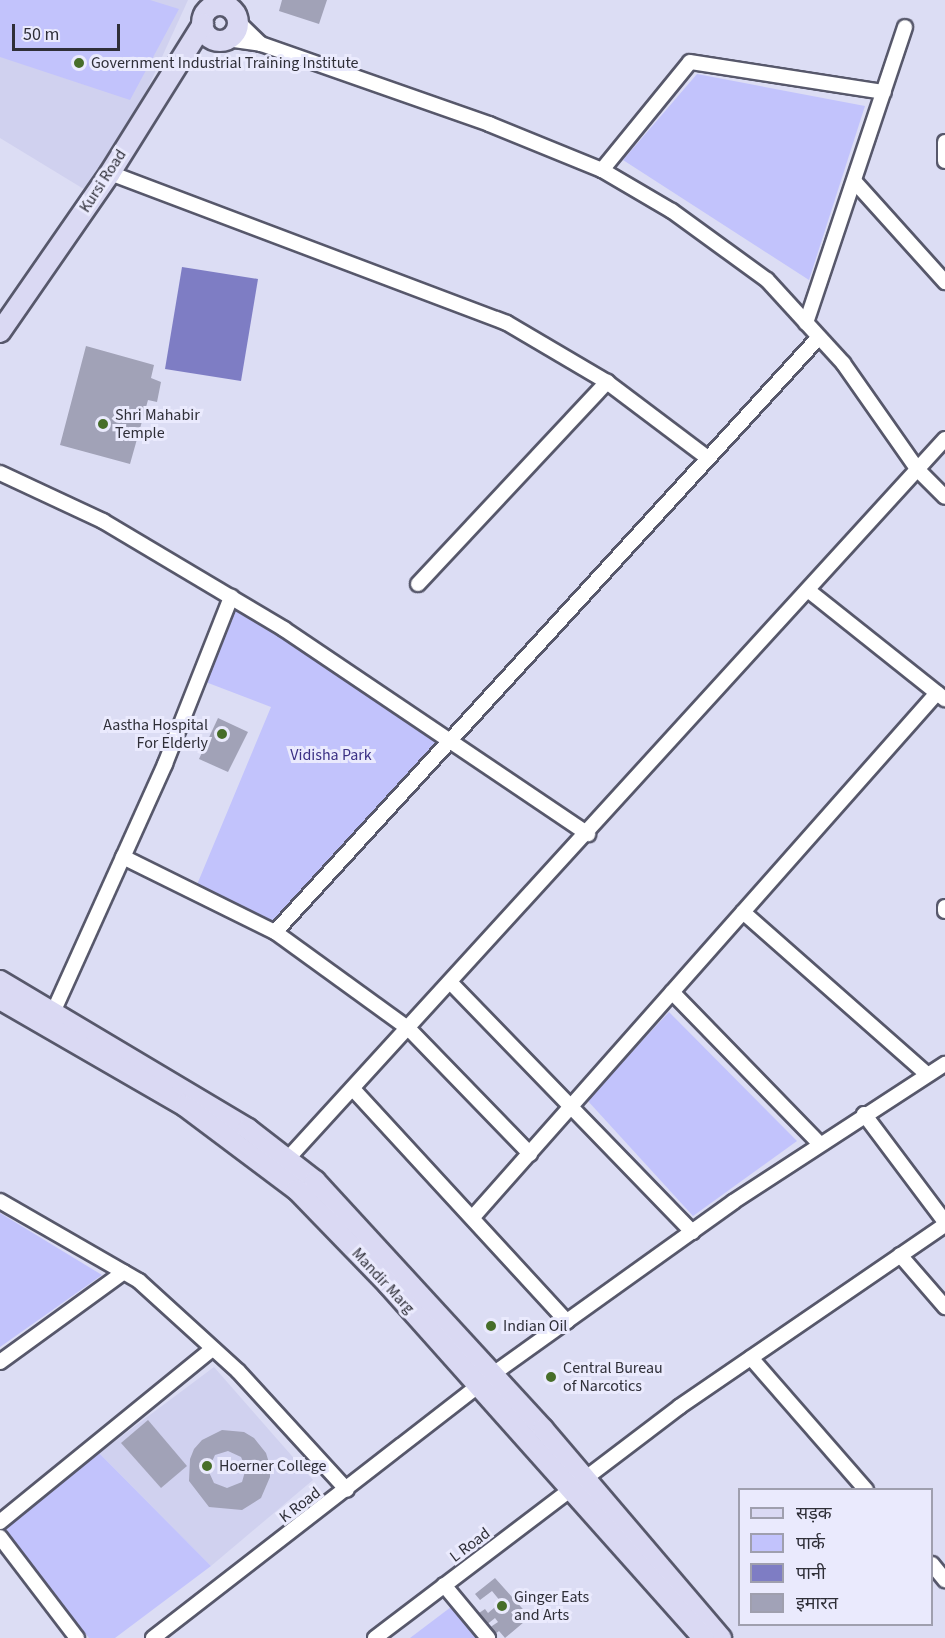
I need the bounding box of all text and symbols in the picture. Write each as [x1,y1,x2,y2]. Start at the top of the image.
scale bar [15,12,123,50]
text: 50 m [23,22,59,47]
place label: Government Industrial Training Institute [91,53,359,73]
marker: Government Industrial Training Institute [72,56,86,70]
street label: Kursi Road [75,146,131,216]
place label: Shri Mahabir Temple [115,405,200,443]
marker: Shri Mahabir Temple [96,417,110,431]
place label: Aastha Hospital For Elderly [103,715,208,753]
marker: Aastha Hospital For Elderly [213,725,231,743]
park label: Vidisha Park [290,745,372,765]
street label: Mandir Marg [348,1244,418,1318]
place label: Indian Oil [503,1316,567,1336]
marker: Indian Oil [484,1319,498,1333]
place label: Central Bureau of Narcotics [563,1358,663,1396]
marker: Central Bureau of Narcotics [544,1370,558,1384]
place label: Hoerner College [219,1456,327,1476]
marker: Hoerner College [200,1459,214,1473]
street label: K Road [276,1483,324,1527]
legend [738,1488,933,1626]
text: सड़क [796,1501,832,1526]
street label: L Road [446,1524,494,1566]
text: पार्क [796,1531,825,1556]
text: पानी [796,1561,826,1586]
place label: Ginger Eats and Arts [514,1587,589,1625]
text: इमारत [796,1591,838,1616]
marker: Ginger Eats and Arts [495,1599,509,1613]

